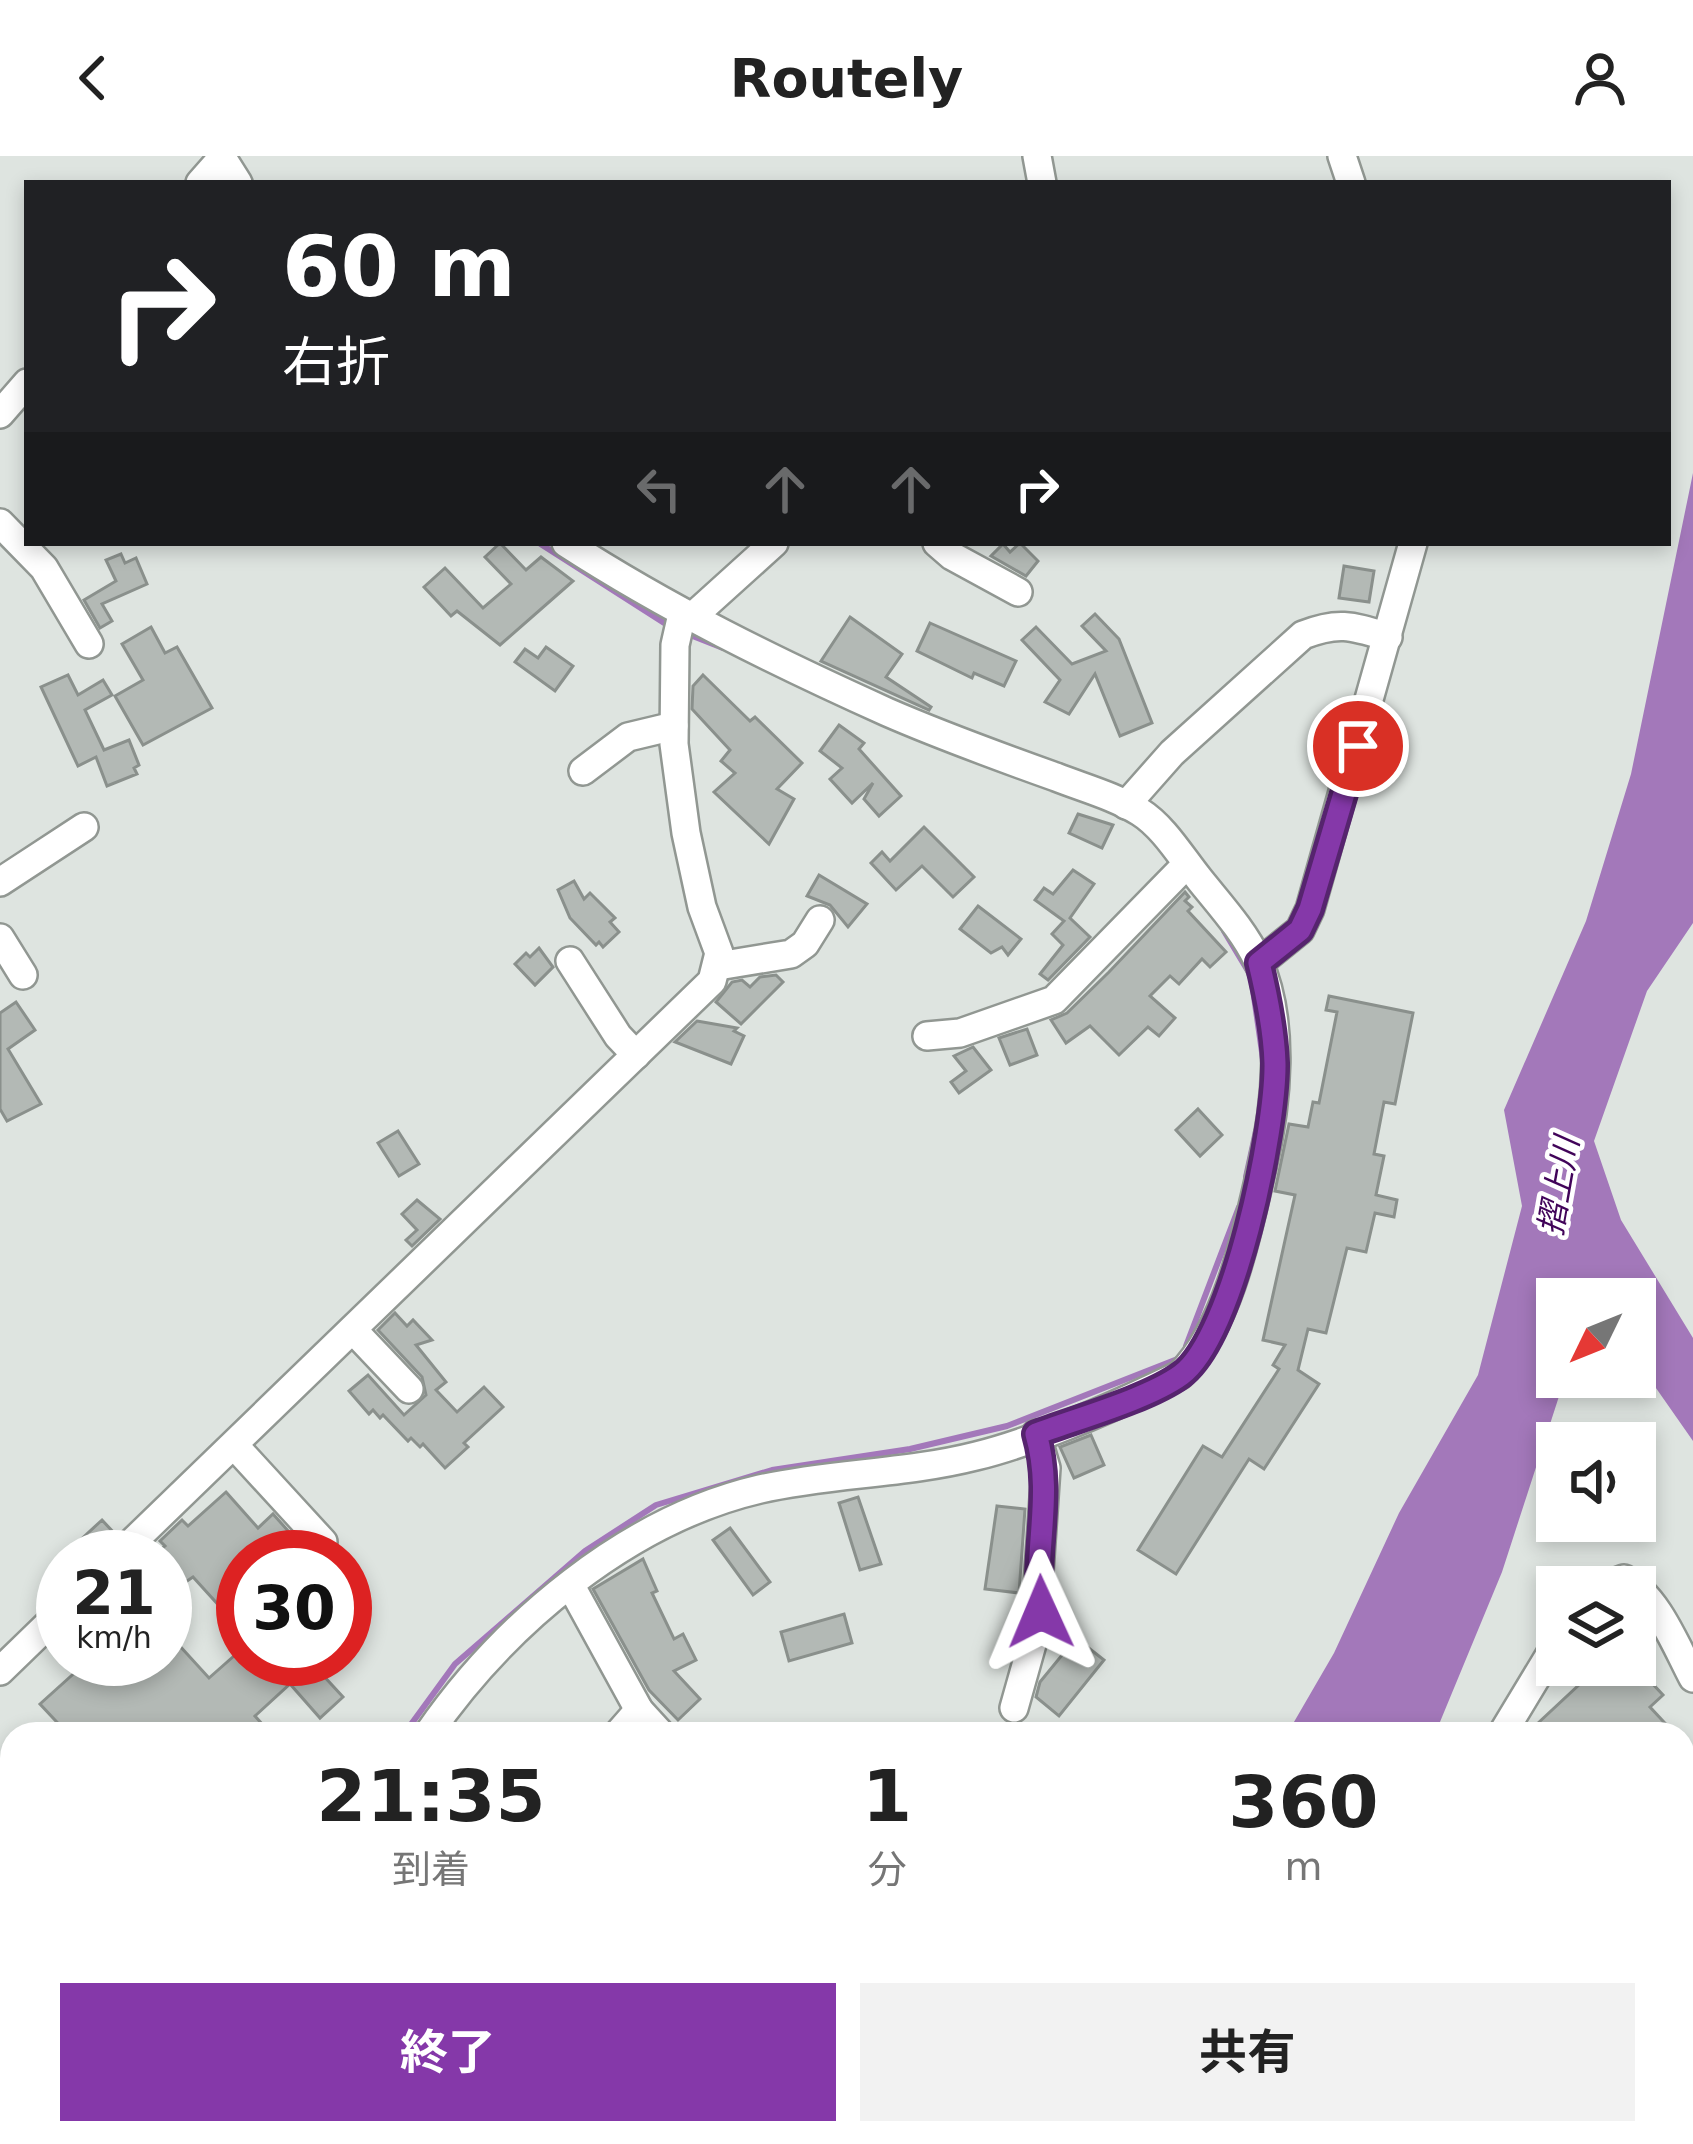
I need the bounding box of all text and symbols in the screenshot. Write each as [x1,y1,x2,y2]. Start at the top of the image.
icon: back [60,45,126,111]
icon: person [1567,45,1633,111]
text: Routely [730,47,963,110]
text: 60 m [282,218,516,316]
icon: right [84,228,240,384]
text: 右折 [282,331,390,394]
icon: left [626,456,692,522]
icon: ahead [752,456,818,522]
icon: ahead [878,456,944,522]
icon: right [1004,456,1070,522]
pin [1307,695,1409,797]
icon: arrive [1325,713,1391,779]
water label: 摺上川 [1531,1131,1587,1238]
north arrow [1536,1278,1656,1398]
map controls [1536,1278,1656,1686]
button: sound [1536,1422,1656,1542]
speed limit sign: 30 [216,1530,372,1686]
position arrow [978,1549,1104,1675]
text: 21 [72,1558,156,1628]
button: layers [1536,1566,1656,1686]
text: km/h [76,1620,152,1655]
text: 21:35 [316,1754,546,1838]
text: 1 [862,1754,912,1838]
text: 360 [1228,1760,1379,1844]
text: m [1284,1844,1322,1889]
text: 到着 [392,1847,470,1892]
text: 分 [867,1847,906,1892]
button: 終了 [60,1983,836,2121]
button: 共有 [860,1983,1635,2121]

